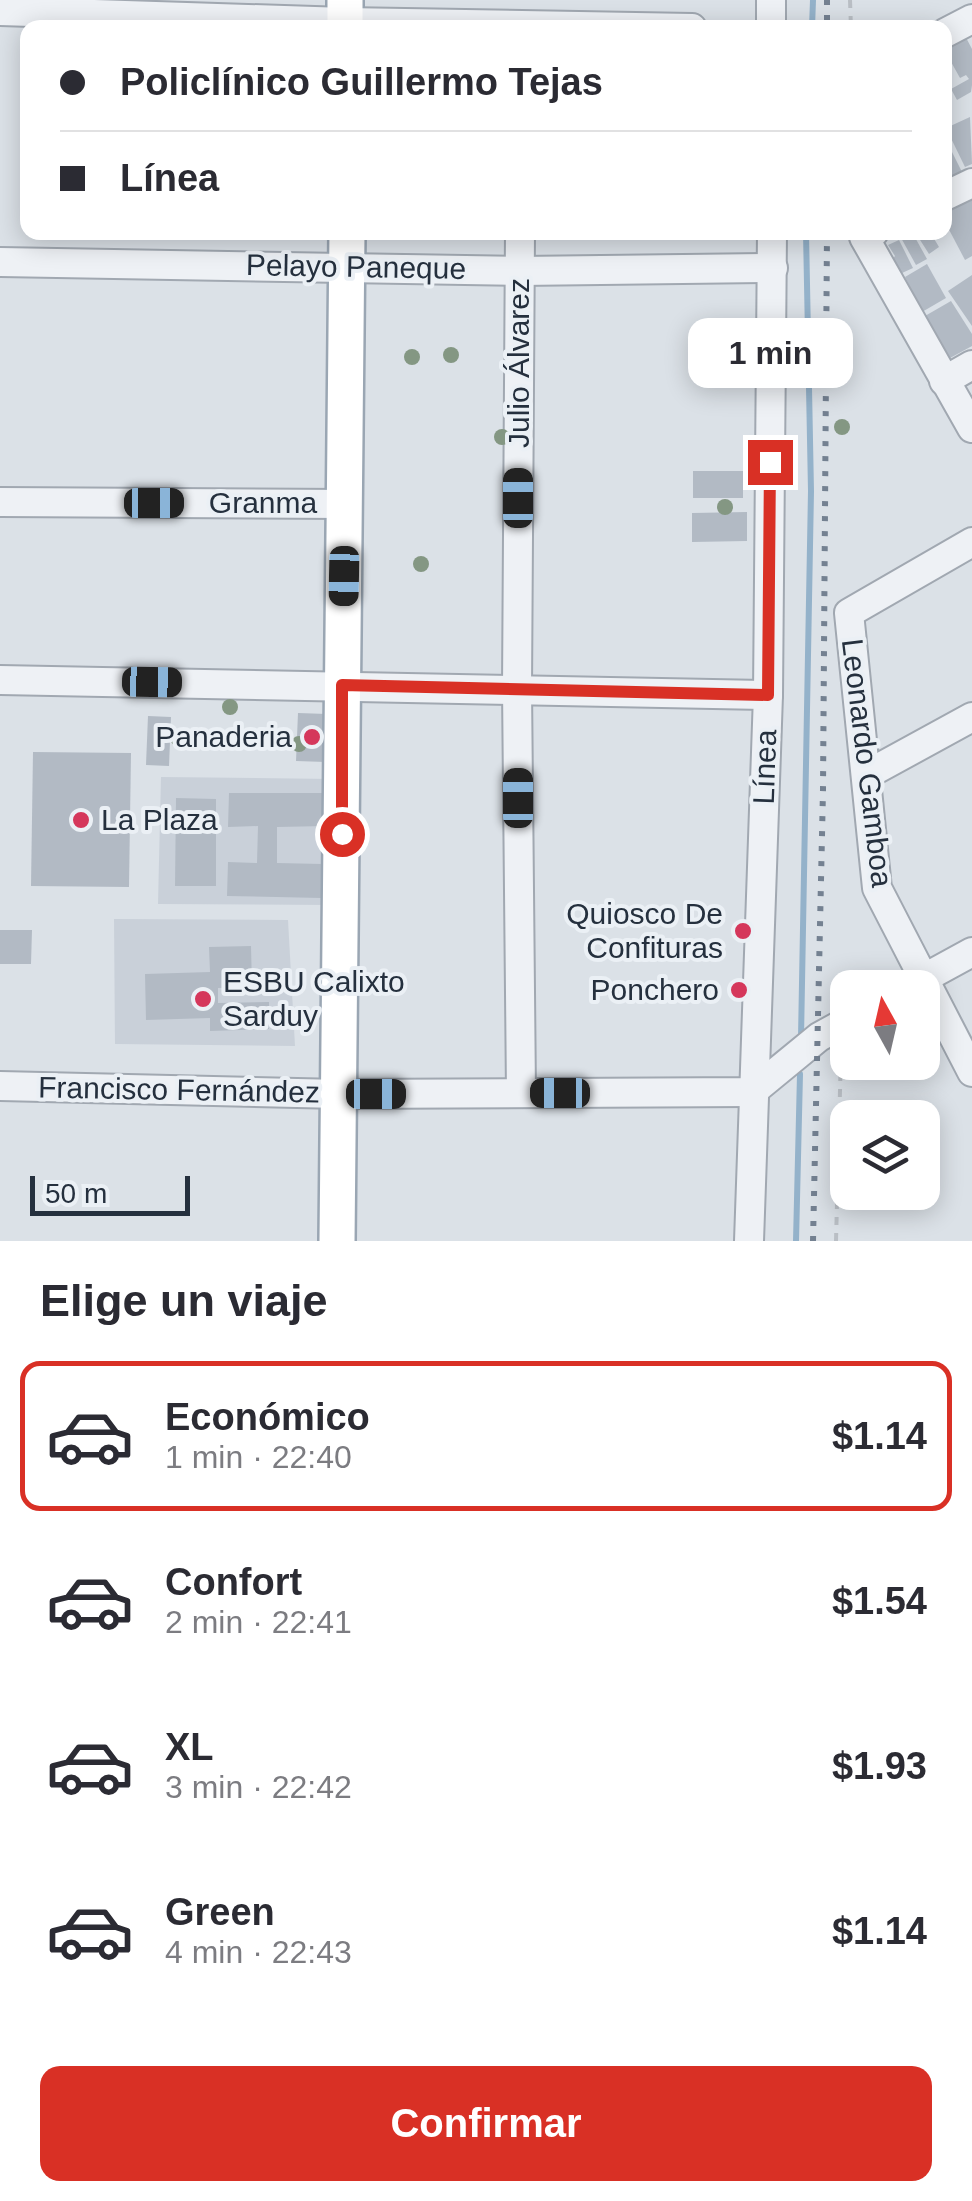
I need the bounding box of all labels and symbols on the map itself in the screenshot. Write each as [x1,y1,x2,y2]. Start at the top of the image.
street label: Pelayo Paneque [246,248,466,285]
street label: Julio Álvarez [502,278,535,448]
callout: 1 min [688,317,852,387]
route end [748,440,793,485]
car [503,468,533,528]
street label: Granma [209,486,317,519]
car [124,488,184,518]
car [328,546,360,606]
street label: Leonardo Gamboa [836,637,899,889]
car [122,666,182,698]
place label: Panaderia [155,720,292,753]
marker: Panaderia [301,726,323,748]
street label: Línea [747,729,782,805]
car [503,768,533,828]
place label: La Plaza [101,803,218,836]
marker: La Plaza [70,809,92,831]
route start [320,812,365,857]
place label: Quiosco De Confituras [566,897,723,964]
marker: Quiosco De Confituras [732,920,754,942]
place label: ESBU Calixto Sarduy [223,965,405,1032]
north arrow [830,970,940,1080]
place label: Ponchero [591,973,719,1006]
marker: Ponchero [728,979,750,1001]
marker: ESBU Calixto Sarduy [192,988,214,1010]
street label: Francisco Fernández [38,1071,320,1108]
car [530,1078,590,1108]
car [346,1079,406,1109]
scale bar [30,1171,190,1216]

